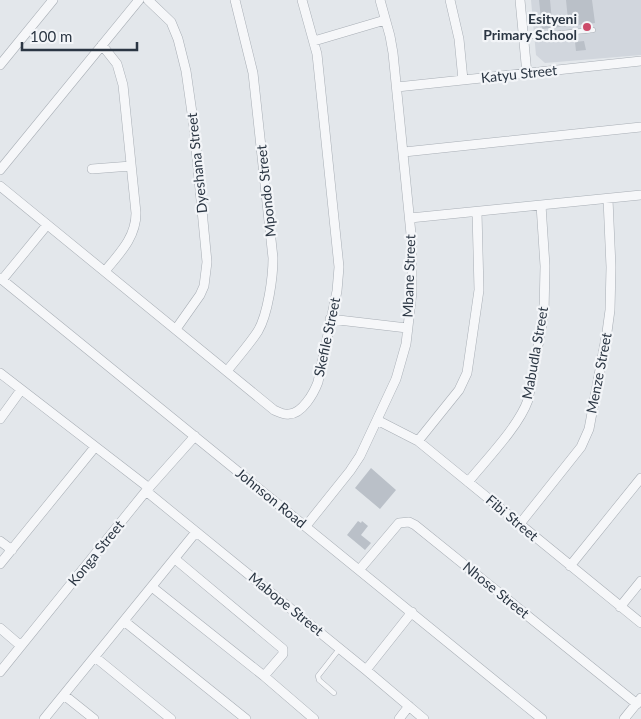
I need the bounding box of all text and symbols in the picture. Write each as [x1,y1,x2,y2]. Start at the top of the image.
place label: Esityeni Primary School [483,10,577,43]
scale bar [22,20,138,52]
marker: Esityeni Primary School [581,21,593,33]
text: 100 m [30,27,72,45]
street label: Katyu Street [480,61,558,86]
street label: Dyeshana Street [183,112,210,214]
street label: Mpondo Street [252,144,279,238]
street label: Mbane Street [399,234,418,318]
street label: Skefile Street [310,296,343,378]
street label: Mabudla Street [518,305,551,401]
street label: Menze Street [582,331,615,415]
street label: Johnson Road [233,464,310,531]
street label: Fibi Street [483,491,542,544]
street label: Konga Street [64,517,127,589]
street label: Nhose Street [460,558,533,621]
street label: Mabope Street [246,568,327,639]

